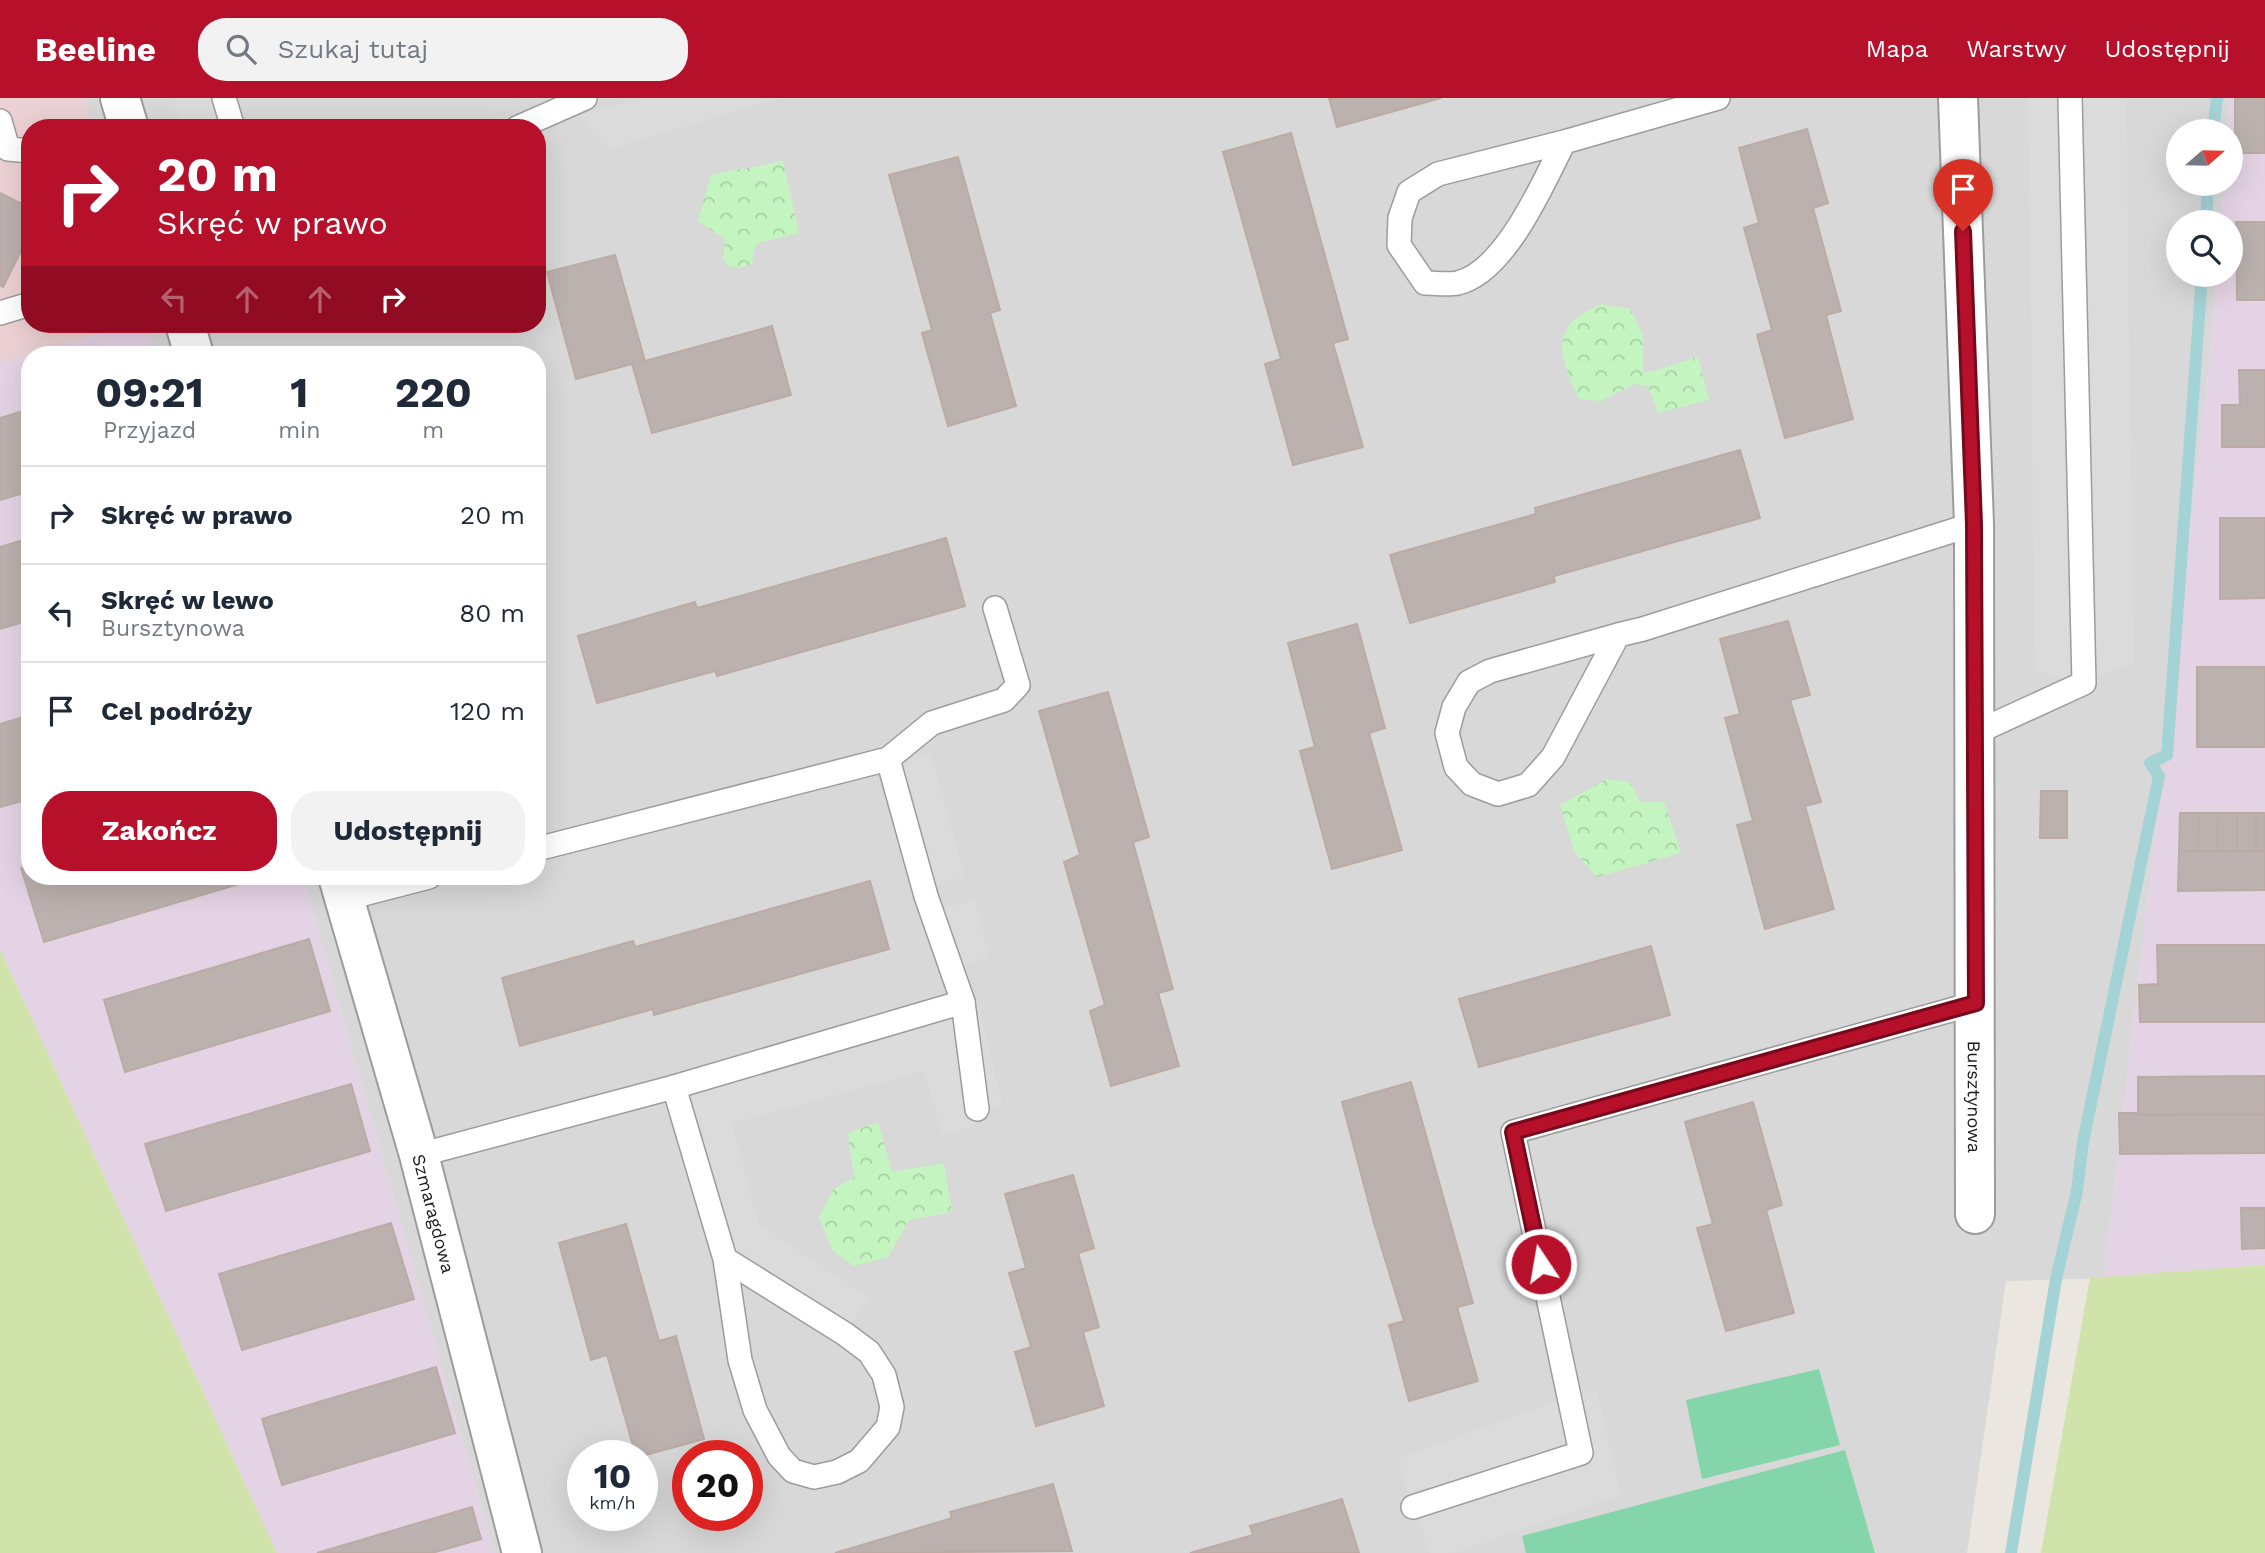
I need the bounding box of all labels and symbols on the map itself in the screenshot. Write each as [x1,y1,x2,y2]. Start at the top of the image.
north arrow [2166,119,2244,196]
pin [1933,159,1993,231]
street label: Bursztynowa [1964,1040,1985,1153]
street label: Szmaragdowa [409,1152,460,1275]
position arrow [1504,1227,1578,1301]
speed limit sign: 20 [672,1440,763,1531]

